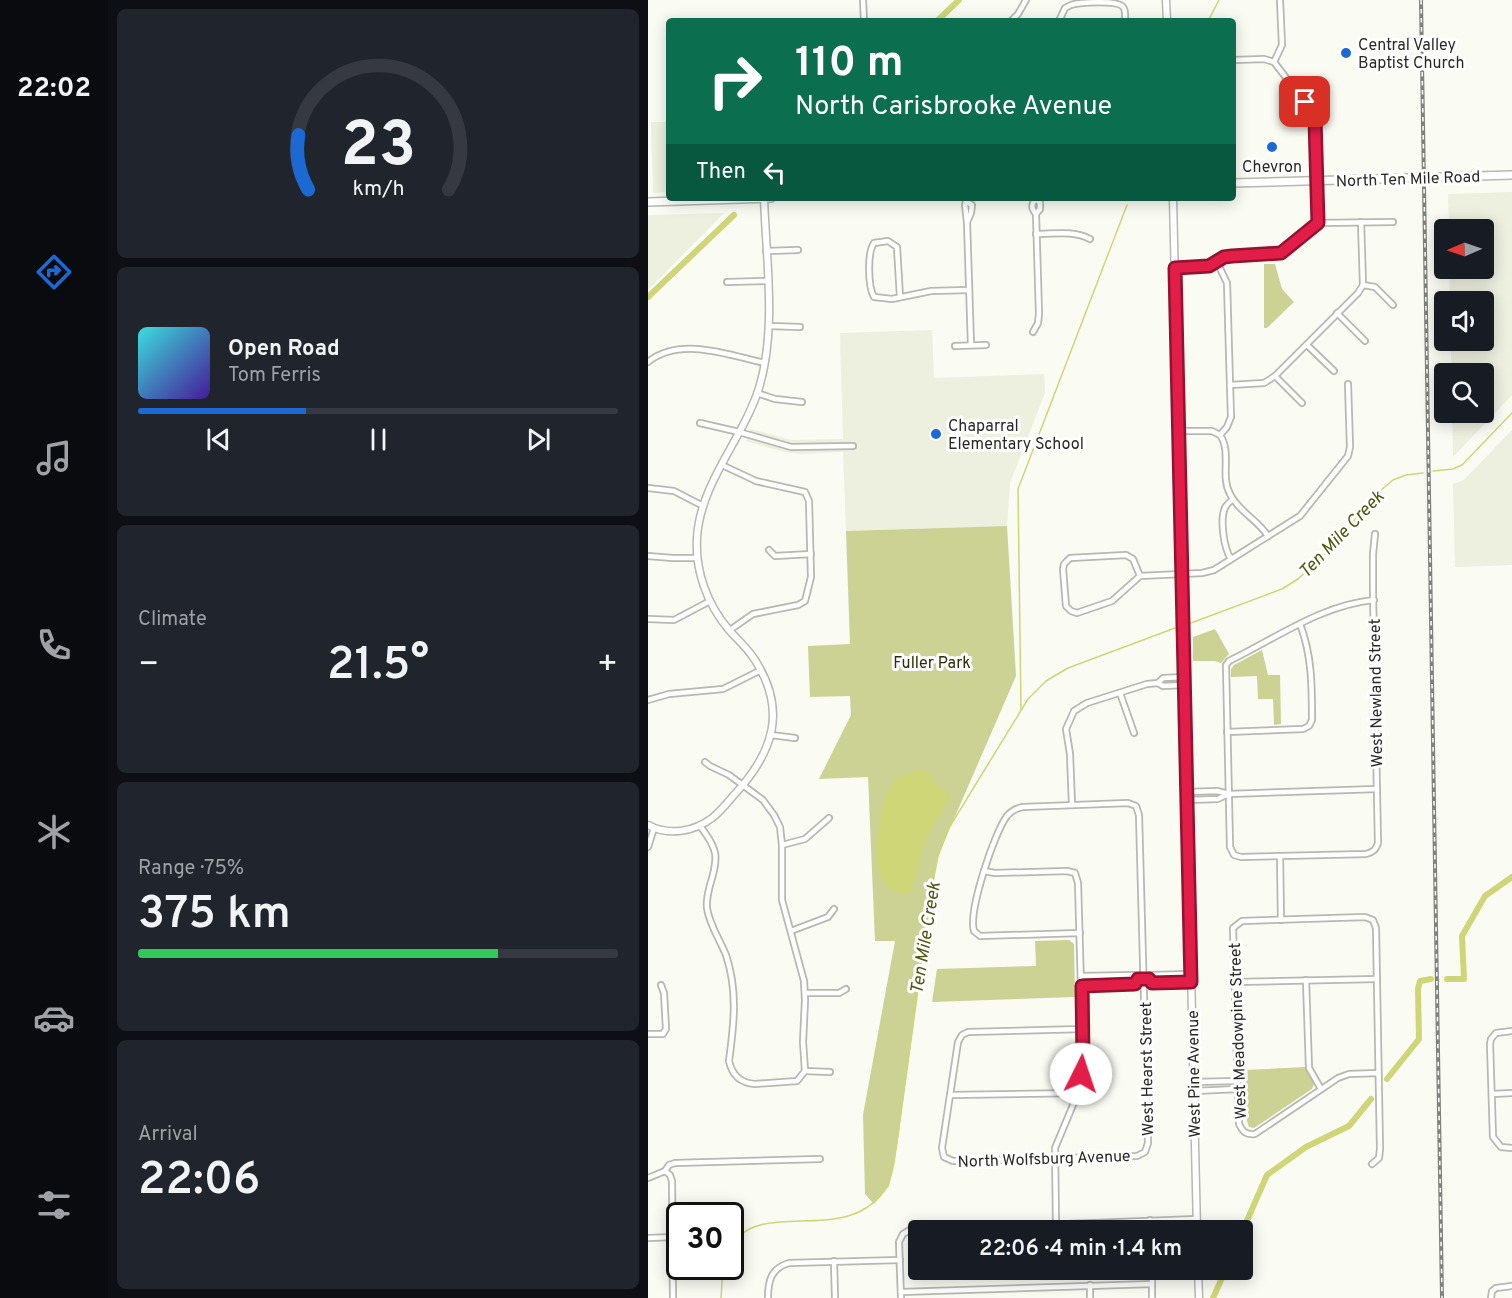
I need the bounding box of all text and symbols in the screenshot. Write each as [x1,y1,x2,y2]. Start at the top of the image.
place label: Central Valley Baptist Church [1358,36,1464,74]
text: 110 m [795,38,904,91]
icon: right [696,42,774,120]
marker: Central Valley Baptist Church [1339,46,1353,60]
text: 22:02 [17,72,91,106]
pin [1279,76,1330,127]
icon: arrive [1288,85,1321,118]
text: North Carisbrooke Avenue [795,90,1112,124]
text: 23 [340,110,416,189]
marker: Chevron [1265,140,1279,154]
icon: left [758,156,791,189]
place label: Chevron [1242,158,1302,178]
text: Then [696,159,746,186]
street label: North Ten Mile Road [1336,167,1481,193]
text: km/h [352,177,404,204]
north arrow [1434,219,1494,279]
map controls [1434,219,1494,423]
icon: directions [33,251,75,293]
button: sound [1434,291,1494,351]
text: Open Road [228,336,340,363]
text: Tom Ferris [228,363,321,389]
button: search [1434,363,1494,423]
place label: Chaparral Elementary School [948,417,1084,455]
icon: previous [202,423,235,456]
icon: pause [362,423,395,456]
icon: next [522,423,555,456]
marker: Chaparral Elementary School [929,427,943,441]
icon: music [33,437,75,479]
water label: Ten Mile Creek [1294,486,1390,584]
text: Climate [138,607,207,633]
street label: West Newland Street [1366,618,1388,768]
icon: phone [33,624,75,666]
text: 21.5° [327,638,429,695]
text: − [138,645,159,687]
text: + [597,645,618,687]
park label: Fuller Park [893,654,971,674]
icon: climate [33,811,75,853]
text: Range · 75% [138,856,244,882]
water label: Ten Mile Creek [906,880,947,996]
text: 375 km [138,887,291,944]
street label: West Meadowpine Street [1226,942,1252,1120]
icon: car [33,997,75,1039]
street label: West Hearst Street [1137,1002,1159,1136]
street label: West Pine Avenue [1184,1010,1206,1138]
position arrow [1049,1042,1113,1106]
text: Arrival [138,1122,198,1148]
street label: North Wolfsburg Avenue [957,1147,1131,1173]
text: 22:06 [138,1153,260,1210]
icon: filters [33,1184,75,1226]
speed limit sign: 30 [666,1202,744,1280]
text: 22:06 · 4 min · 1.4 km [979,1236,1182,1263]

